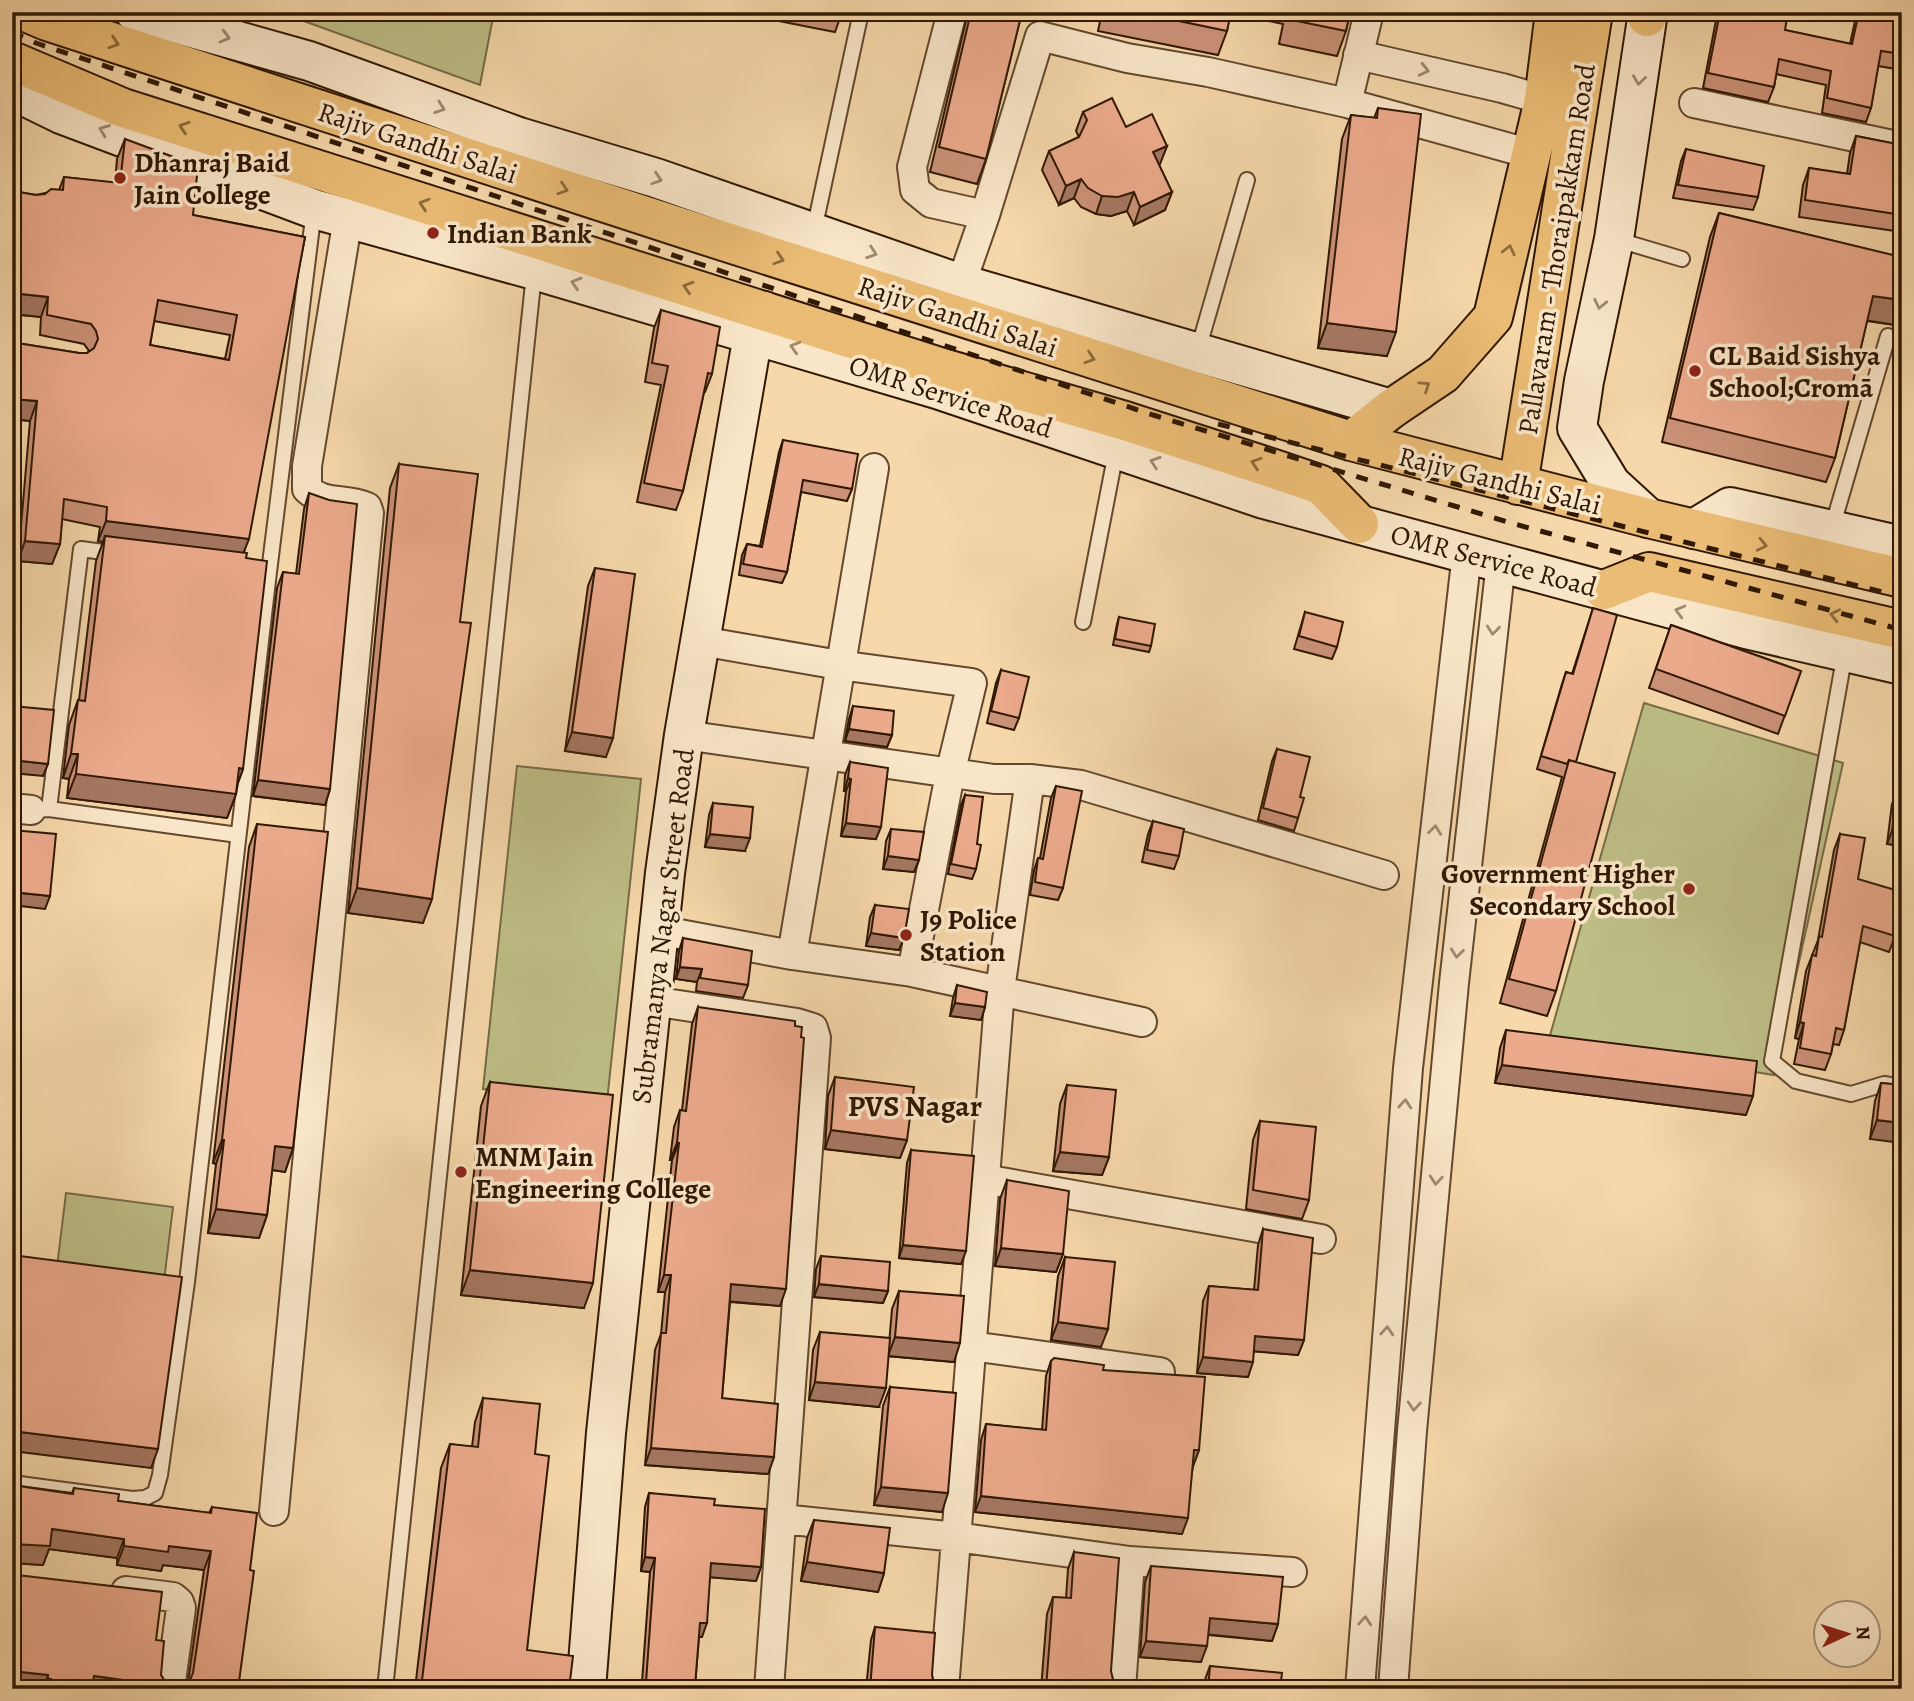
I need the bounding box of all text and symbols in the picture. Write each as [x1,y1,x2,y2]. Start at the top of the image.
one-way arrow [218,29,230,43]
one-way arrow [107,35,119,49]
street label: Pallavaram - Thoraipakkam Road [1509,60,1605,437]
one-way arrow [1418,61,1430,76]
one-way arrow [1632,74,1647,86]
street label: Rajiv Gandhi Salai [313,93,522,193]
one-way arrow [434,100,446,114]
one-way arrow [179,121,191,135]
one-way arrow [98,124,111,138]
place label: Dhanraj Baid Jain College [134,144,290,214]
marker: Dhanraj Baid Jain College [112,170,128,186]
one-way arrow [650,171,662,185]
one-way arrow [557,181,569,196]
one-way arrow [419,198,431,212]
place label: Indian Bank [447,215,592,253]
marker: Indian Bank [425,225,441,241]
one-way arrow [1500,244,1515,256]
one-way arrow [865,245,877,259]
one-way arrow [773,251,785,266]
street label: Rajiv Gandhi Salai [853,267,1062,367]
one-way arrow [571,276,583,291]
one-way arrow [682,281,695,295]
one-way arrow [1594,298,1609,310]
place label: CL Baid Sishya School;Cromā [1709,337,1881,407]
one-way arrow [789,341,801,356]
street label: OMR Service Road [844,346,1058,448]
one-way arrow [1083,350,1095,364]
marker: CL Baid Sishya School;Cromā [1687,363,1703,379]
one-way arrow [1417,382,1430,394]
street label: Rajiv Gandhi Salai [1394,437,1605,525]
one-way arrow [1150,456,1162,470]
one-way arrow [1251,457,1263,471]
street label: OMR Service Road [1386,515,1602,607]
one-way arrow [1756,537,1768,551]
one-way arrow [1675,605,1687,619]
one-way arrow [1829,609,1841,623]
one-way arrow [1486,624,1501,636]
street label: Subramanya Nagar Street Road [622,745,704,1106]
one-way arrow [1428,824,1443,836]
place label: Government Higher Secondary School [1441,855,1676,925]
marker: Government Higher Secondary School [1681,881,1697,897]
place label: J9 Police Station [920,901,1017,971]
marker: J9 Police Station [898,927,914,943]
one-way arrow [1450,948,1465,959]
district label: PVS Nagar [848,1086,982,1126]
one-way arrow [1397,1098,1412,1109]
place label: MNM Jain Engineering College [475,1138,711,1208]
marker: MNM Jain Engineering College [453,1164,469,1180]
one-way arrow [1428,1174,1443,1186]
one-way arrow [1379,1325,1394,1336]
one-way arrow [1407,1401,1422,1412]
north arrow [1812,1600,1882,1670]
one-way arrow [1357,1615,1372,1626]
text: N [1850,1625,1876,1641]

